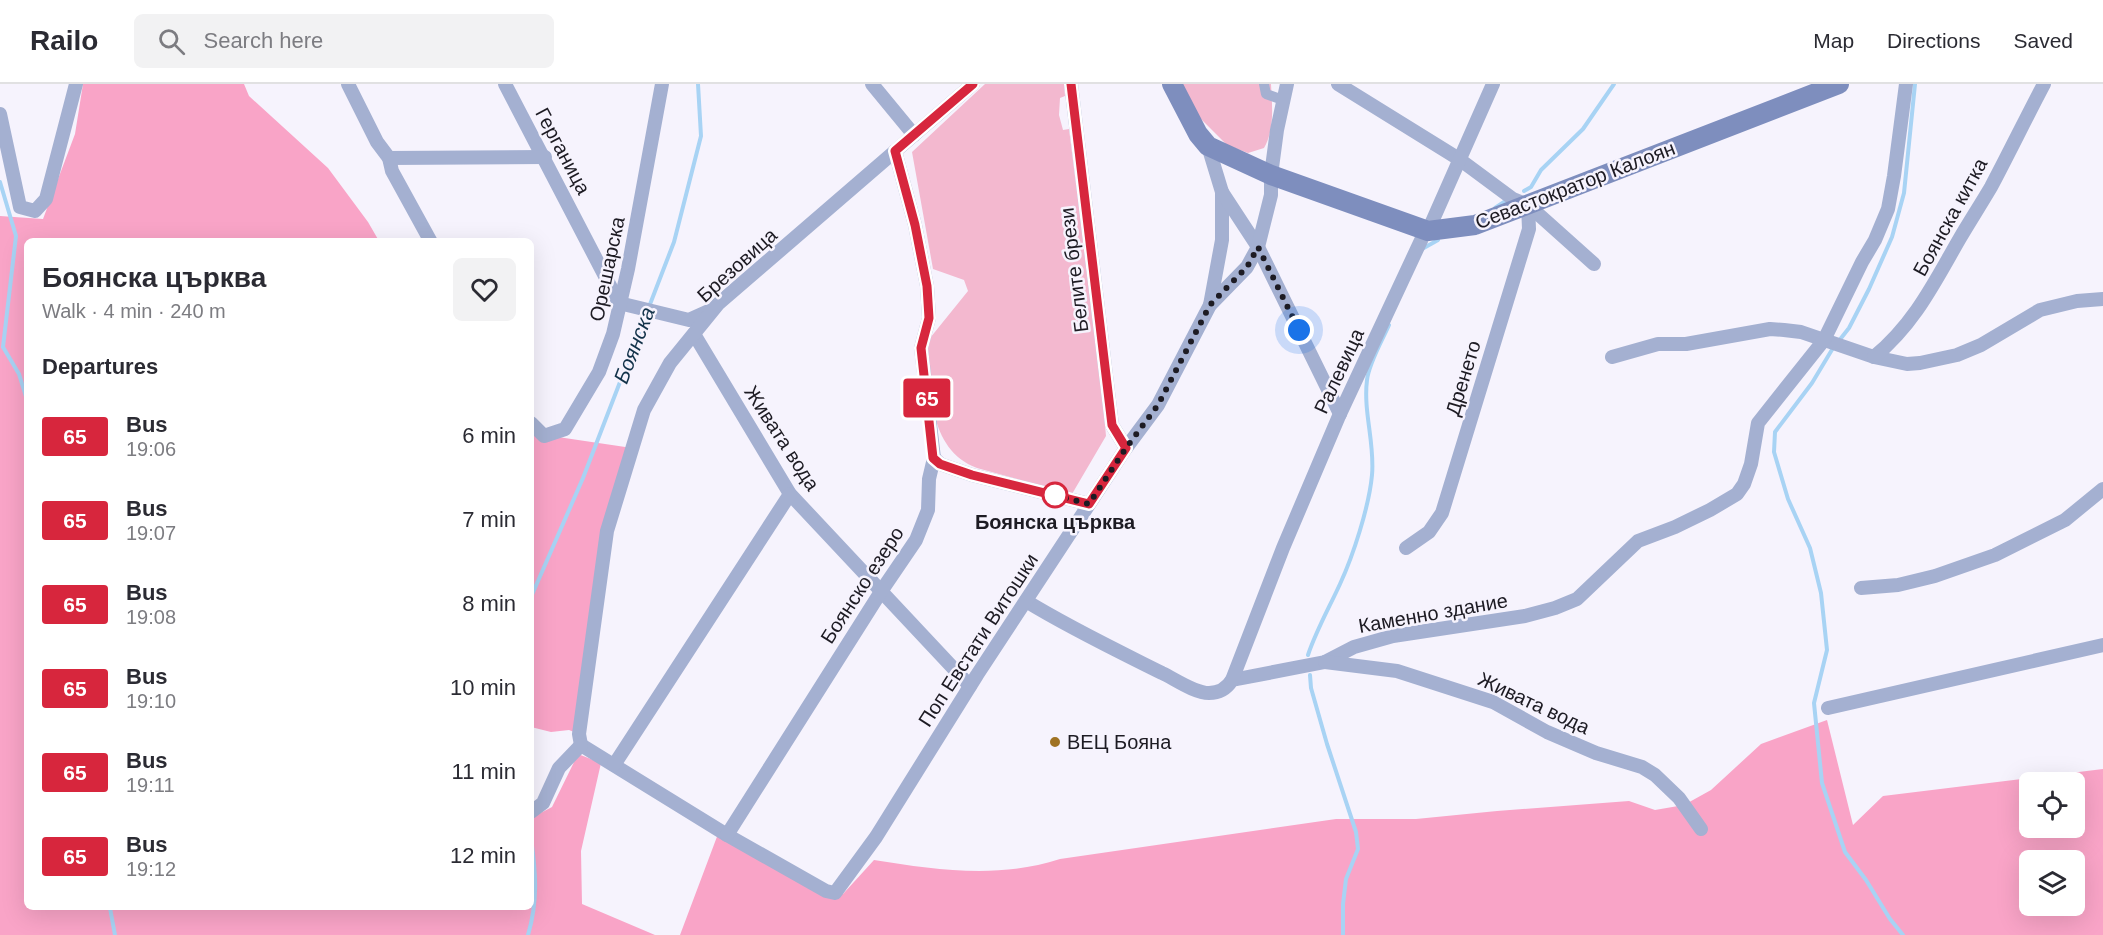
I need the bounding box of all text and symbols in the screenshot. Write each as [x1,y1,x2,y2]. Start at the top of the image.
search box [134,14,554,68]
text: Railo [30,25,98,56]
icon: search [155,25,188,58]
text: Search here [203,28,323,53]
text: Map [1813,29,1854,52]
text: Directions [1887,29,1980,52]
text: Saved [2013,29,2073,52]
street label: Герганица [531,104,595,199]
street label: Севастократор Калоян [1472,137,1678,233]
street label: Боянска китка [1909,153,1992,280]
street label: Белите брези [1055,206,1093,334]
street label: Орешарска [585,214,629,323]
street label: Брезовица [693,223,782,306]
button: heart [453,258,516,321]
text: Боянска църква [42,262,266,293]
text: Walk · 4 min · 240 m [42,300,226,322]
water label: Боянска [609,304,659,386]
your location [1284,315,1314,345]
street label: Ралевица [1310,324,1369,417]
street label: Дренето [1441,338,1485,418]
text: Departures [42,354,158,379]
line badge: 65 [900,378,954,418]
street label: Живата вода [740,382,824,495]
text: 65 [915,387,939,410]
text: Bus [126,412,168,437]
text: 6 min [462,423,516,448]
text: 65 [63,425,87,448]
text: 19:06 [126,438,176,460]
marker: Боянска църква [1042,482,1068,508]
text: Bus [126,496,168,521]
text: 7 min [462,507,516,532]
text: 65 [63,509,87,532]
place label: Боянска църква [975,511,1136,533]
text: 19:07 [126,522,176,544]
street label: Боянско езеро [816,522,908,648]
street label: Поп Евстати Витошки [914,549,1042,731]
text: Bus [126,580,168,605]
street label: Каменно здание [1357,589,1509,637]
text: 8 min [462,591,516,616]
text: 65 [63,593,87,616]
text: 19:08 [126,606,176,628]
text: Bus [126,664,168,689]
street label: Живата вода [1475,668,1594,739]
text: 10 min [450,675,516,700]
text: 65 [63,677,87,700]
text: 19:10 [126,690,176,712]
place label: ВЕЦ Бояна [1067,731,1172,753]
marker: ВЕЦ Бояна [1048,735,1062,749]
text: Bus [126,748,168,773]
text: 11 min [452,759,516,784]
text: 65 [63,761,87,784]
map controls [2019,772,2085,916]
button: locate [2019,772,2085,838]
text: 19:11 [126,774,175,796]
text: Bus [126,832,168,857]
text: 12 min [450,843,516,868]
text: 65 [63,845,87,868]
button: layers [2019,850,2085,916]
text: 19:12 [126,858,176,880]

